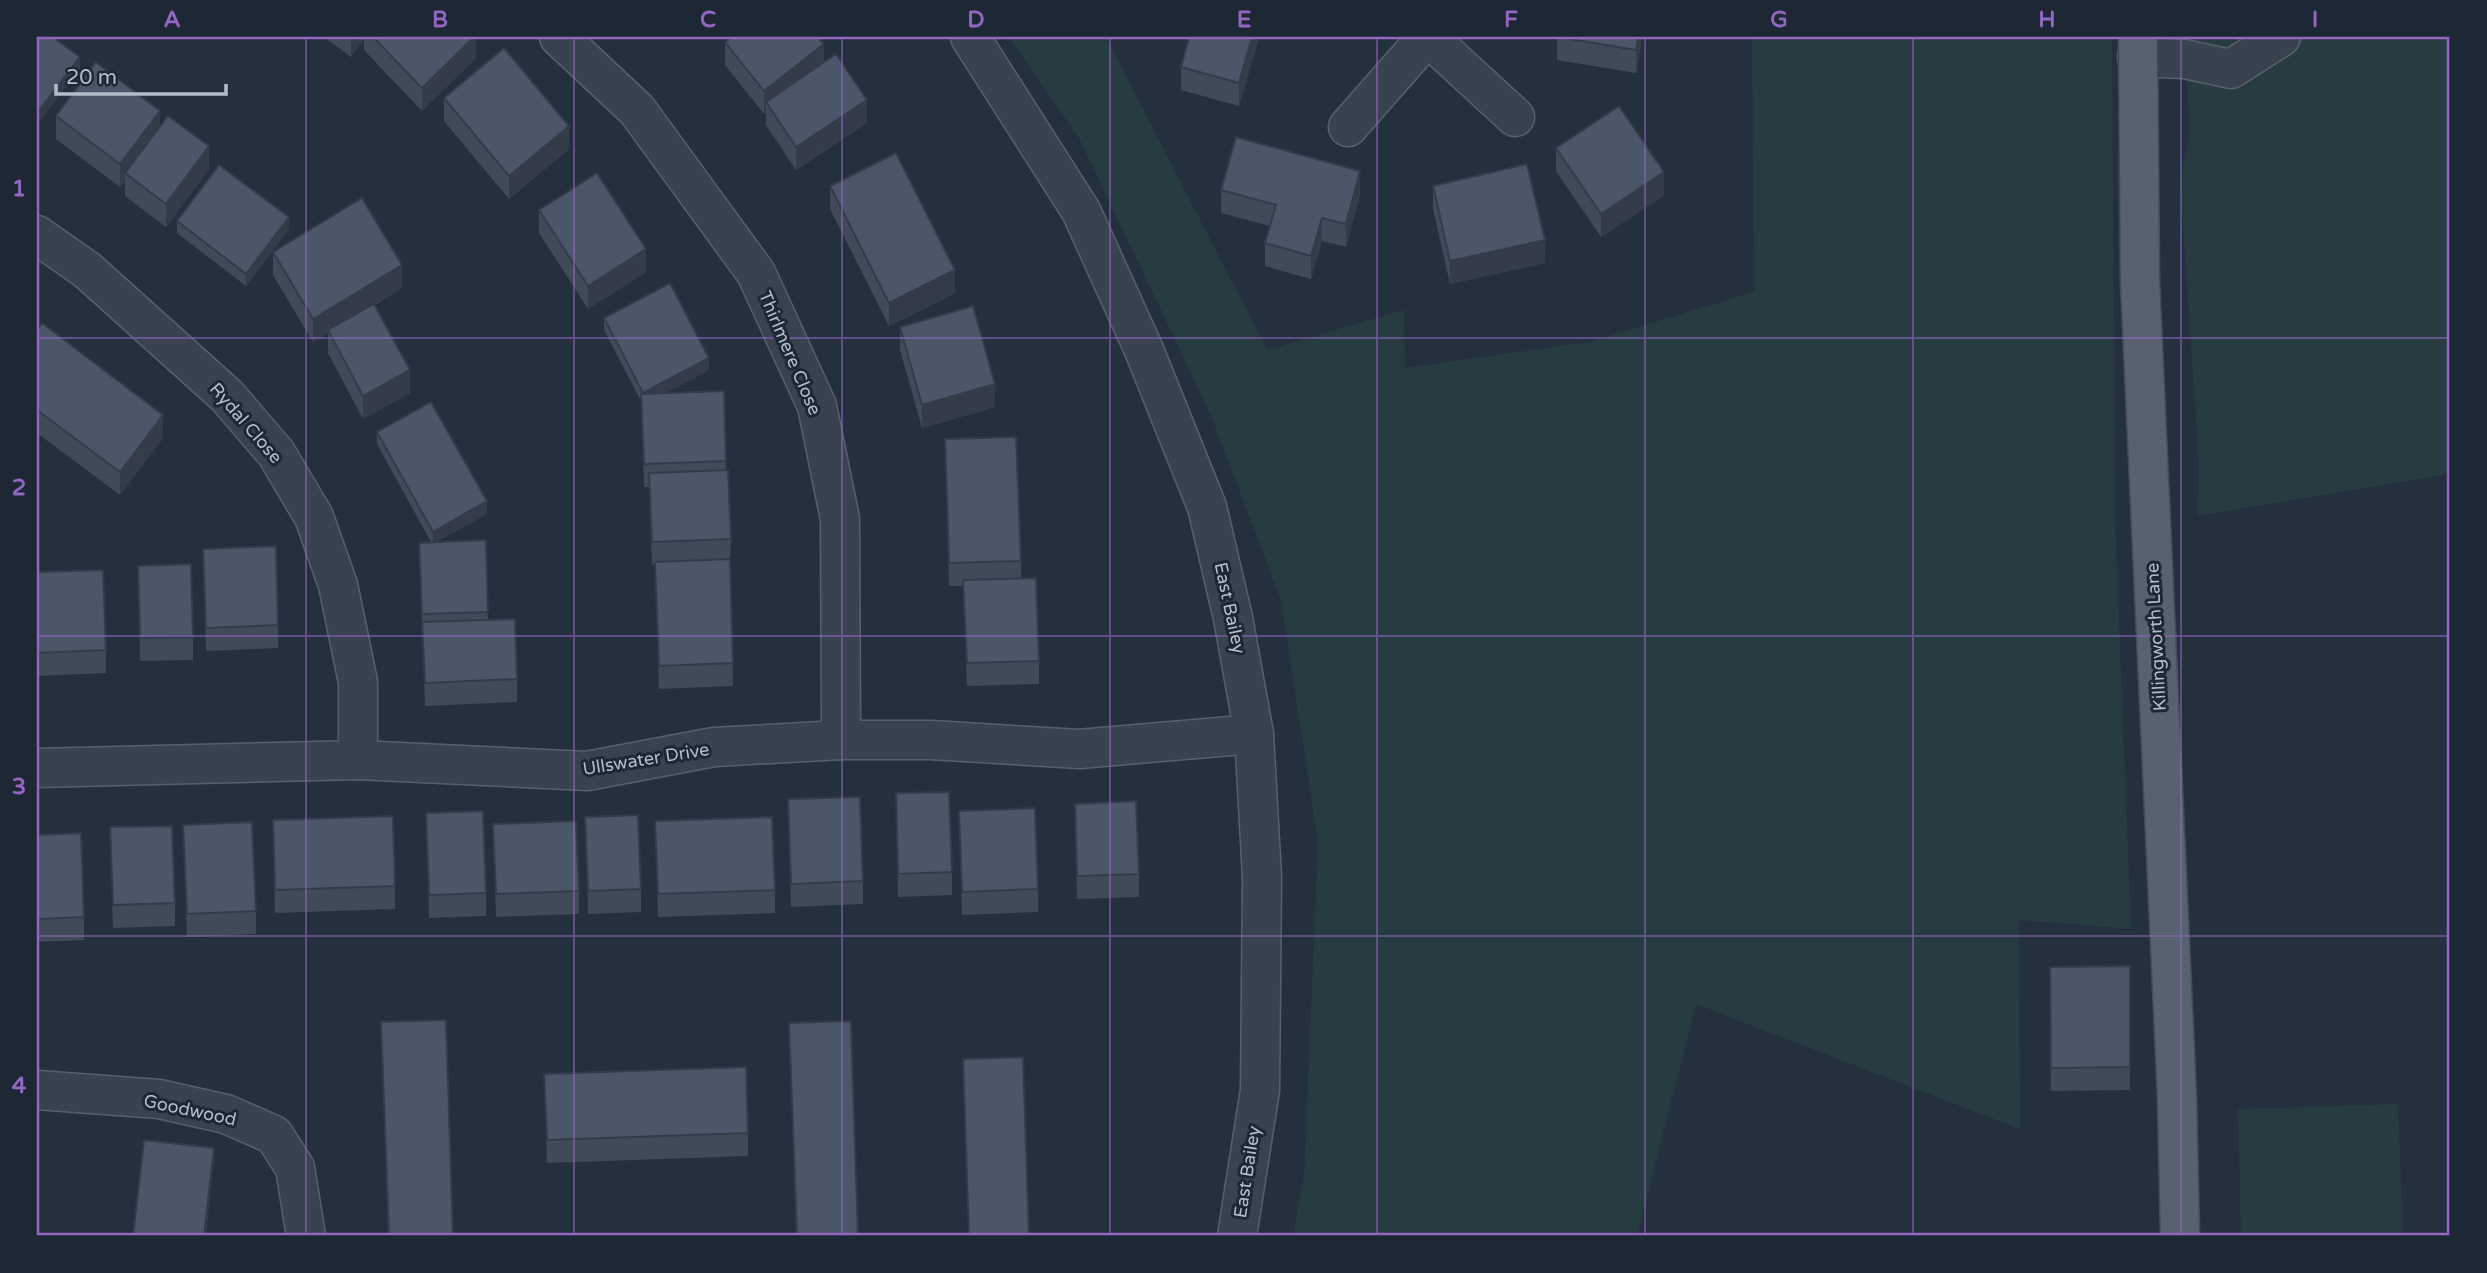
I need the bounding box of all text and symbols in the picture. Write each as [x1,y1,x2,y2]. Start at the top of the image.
text: A [163,6,181,34]
text: B [432,6,448,34]
text: C [700,6,716,34]
text: D [967,6,985,34]
text: E [1237,6,1251,34]
text: F [1504,6,1518,34]
text: G [1770,6,1788,34]
text: H [2038,6,2056,34]
text: I [2312,6,2318,34]
scale bar [56,52,226,96]
text: 20 m [66,65,117,90]
text: 1 [12,175,26,203]
street label: Thirlmere Close [754,288,826,418]
street label: Rydal Close [205,378,287,468]
text: 2 [12,474,26,502]
street label: East Bailey [1210,560,1250,656]
street label: Killingworth Lane [2141,562,2171,712]
street label: Ullswater Drive [581,738,711,780]
text: 3 [12,773,26,801]
text: 4 [12,1072,27,1100]
street label: Goodwood [142,1089,238,1131]
street label: East Bailey [1229,1124,1265,1220]

